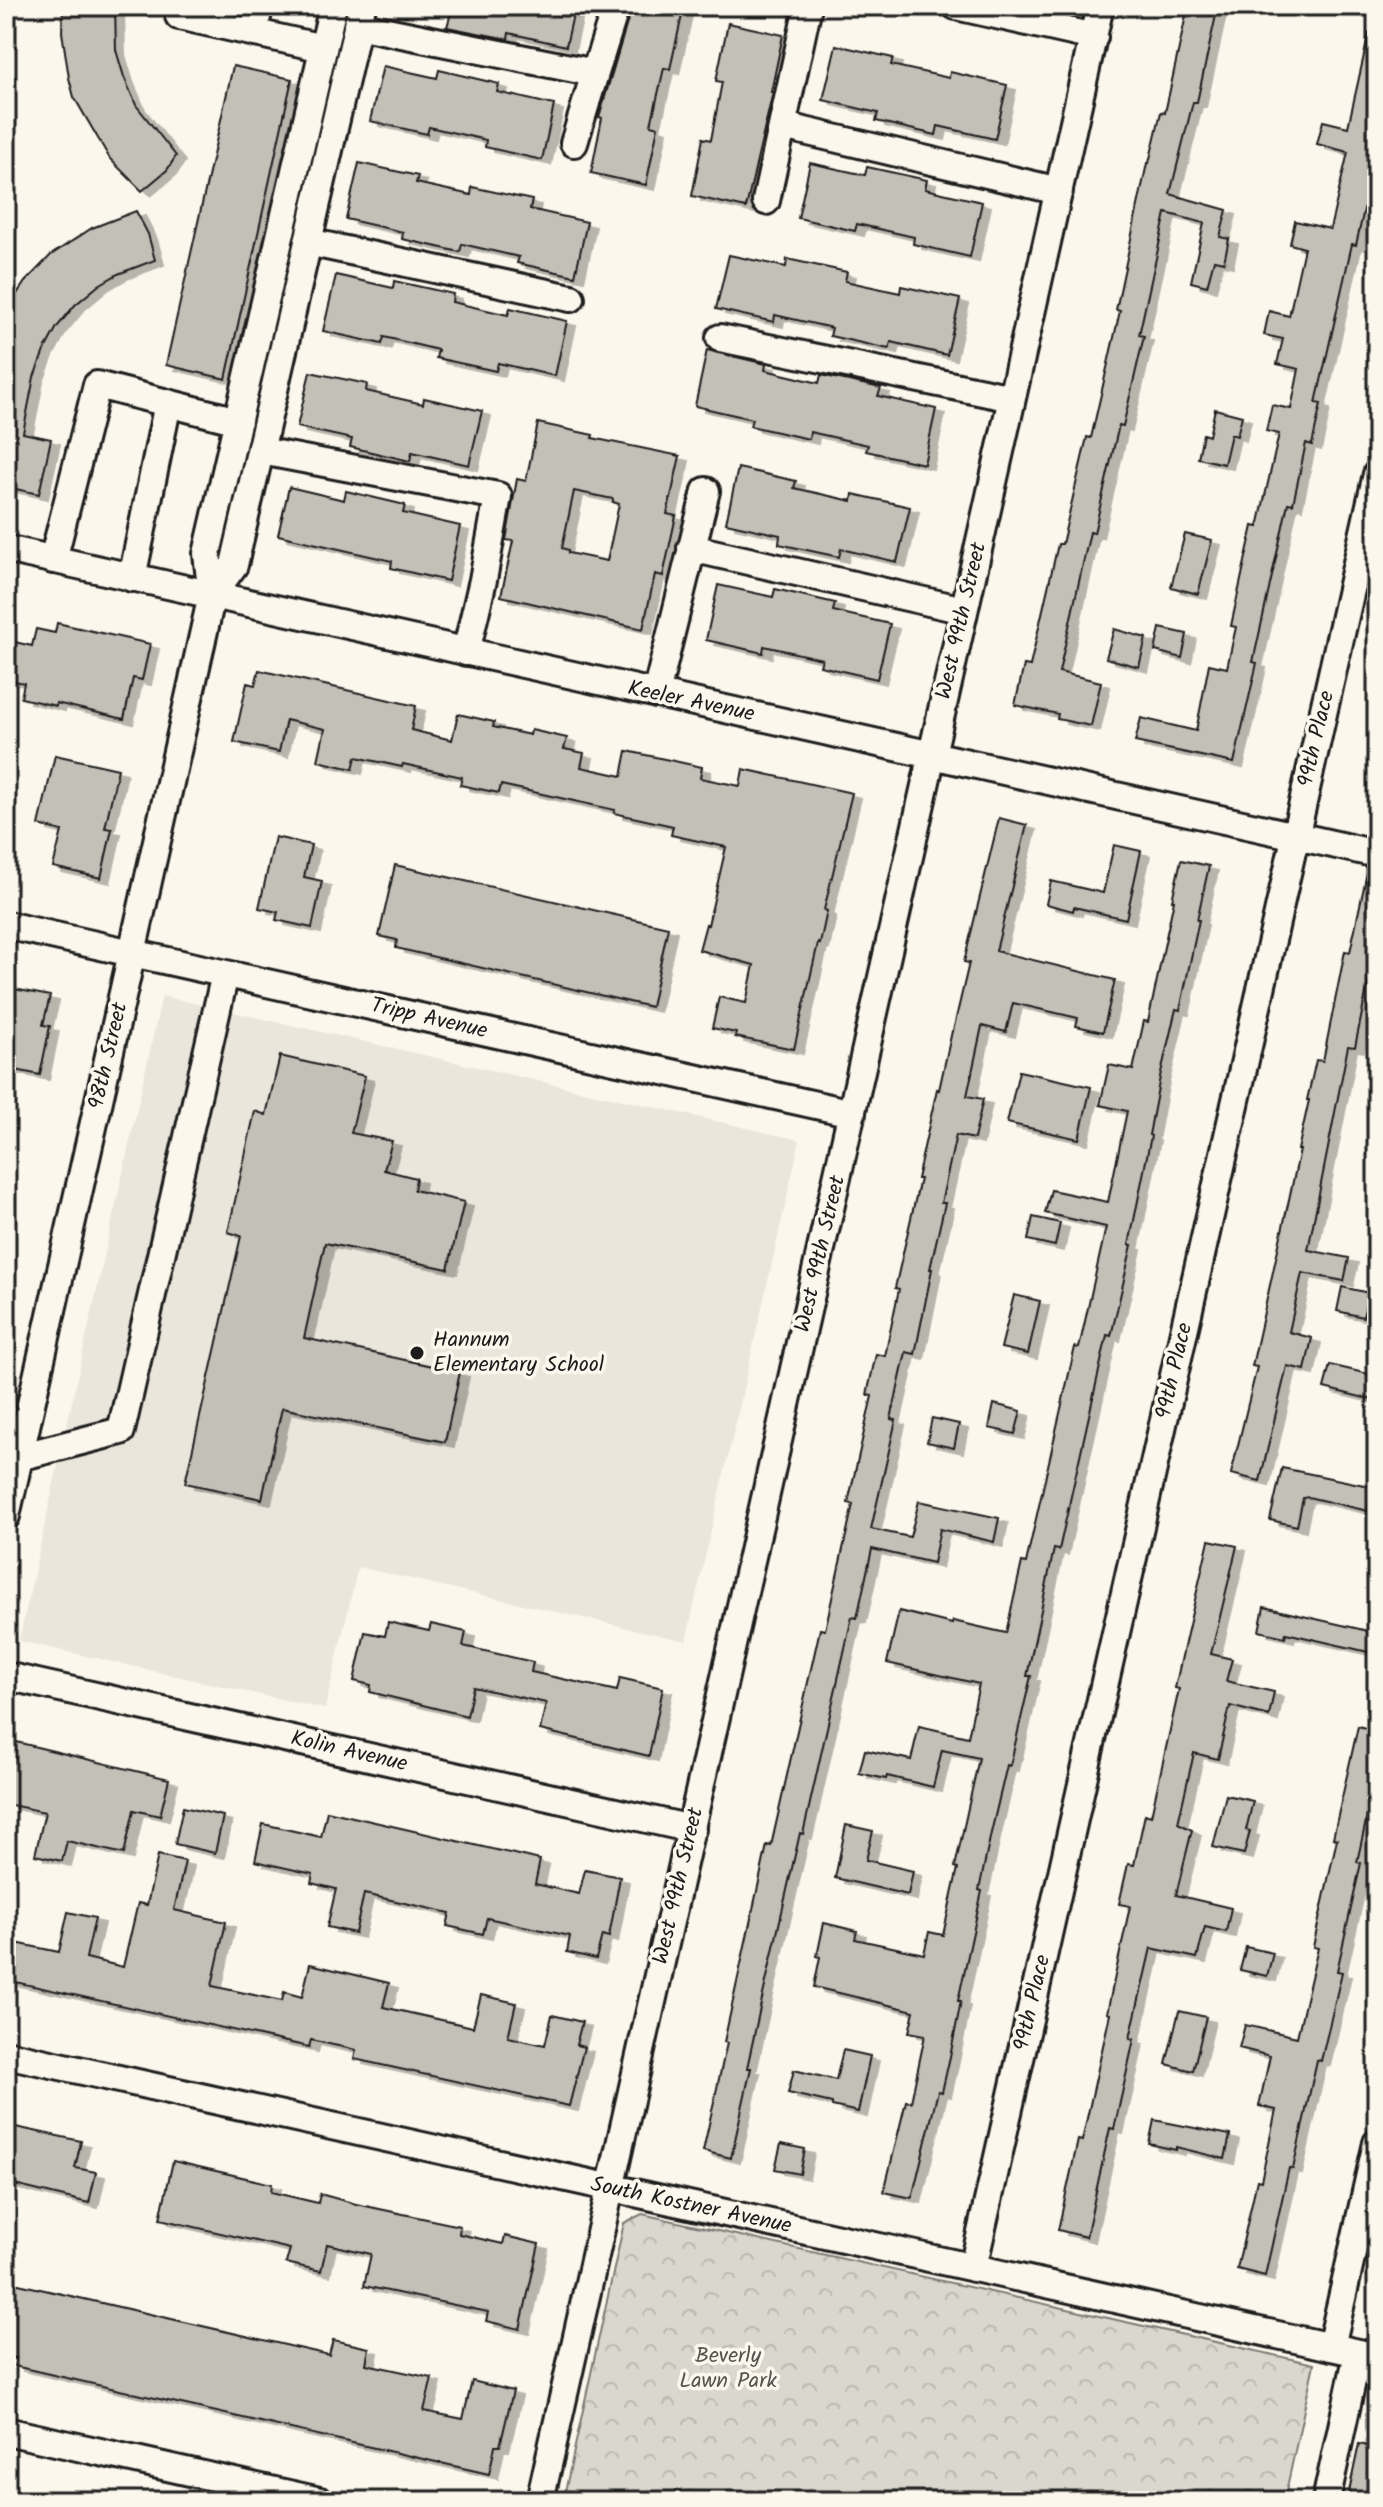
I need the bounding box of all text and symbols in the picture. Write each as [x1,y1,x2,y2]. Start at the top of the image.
street label: West 99th Street [927,539,997,703]
street label: Keeler Avenue [624,671,758,733]
street label: 99th Place [1289,687,1345,791]
street label: Tripp Avenue [367,989,491,1049]
street label: 98th Street [80,999,138,1113]
street label: West 99th Street [786,1172,856,1336]
street label: 99th Place [1147,1319,1203,1423]
place label: Hannum Elementary School [433,1323,605,1383]
marker: Hannum Elementary School [408,1344,426,1362]
street label: Kolin Avenue [287,1722,411,1782]
street label: West 99th Street [644,1804,714,1968]
street label: 99th Place [1005,1951,1061,2055]
street label: South Kostner Avenue [587,2168,795,2244]
park label: Beverly Lawn Park [679,2339,777,2399]

